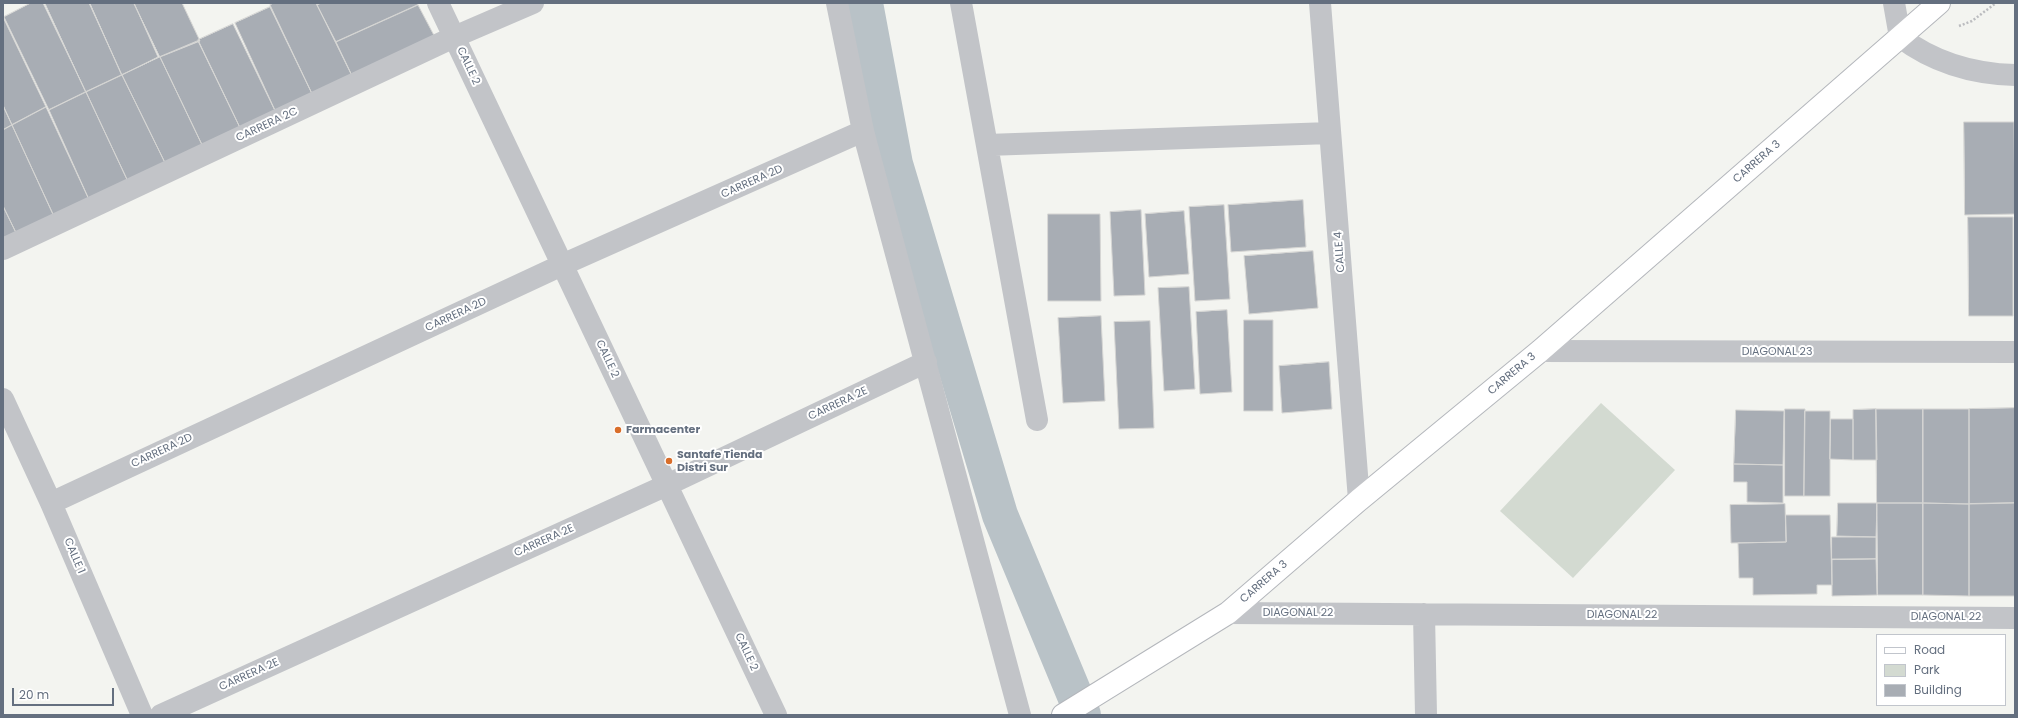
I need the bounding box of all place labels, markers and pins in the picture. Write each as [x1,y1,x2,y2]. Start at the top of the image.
place label: Farmacenter [626,423,700,437]
marker: Farmacenter [613,425,623,435]
place label: Santafe Tienda Distri Sur [677,448,763,474]
marker: Santafe Tienda Distri Sur [664,456,674,466]

